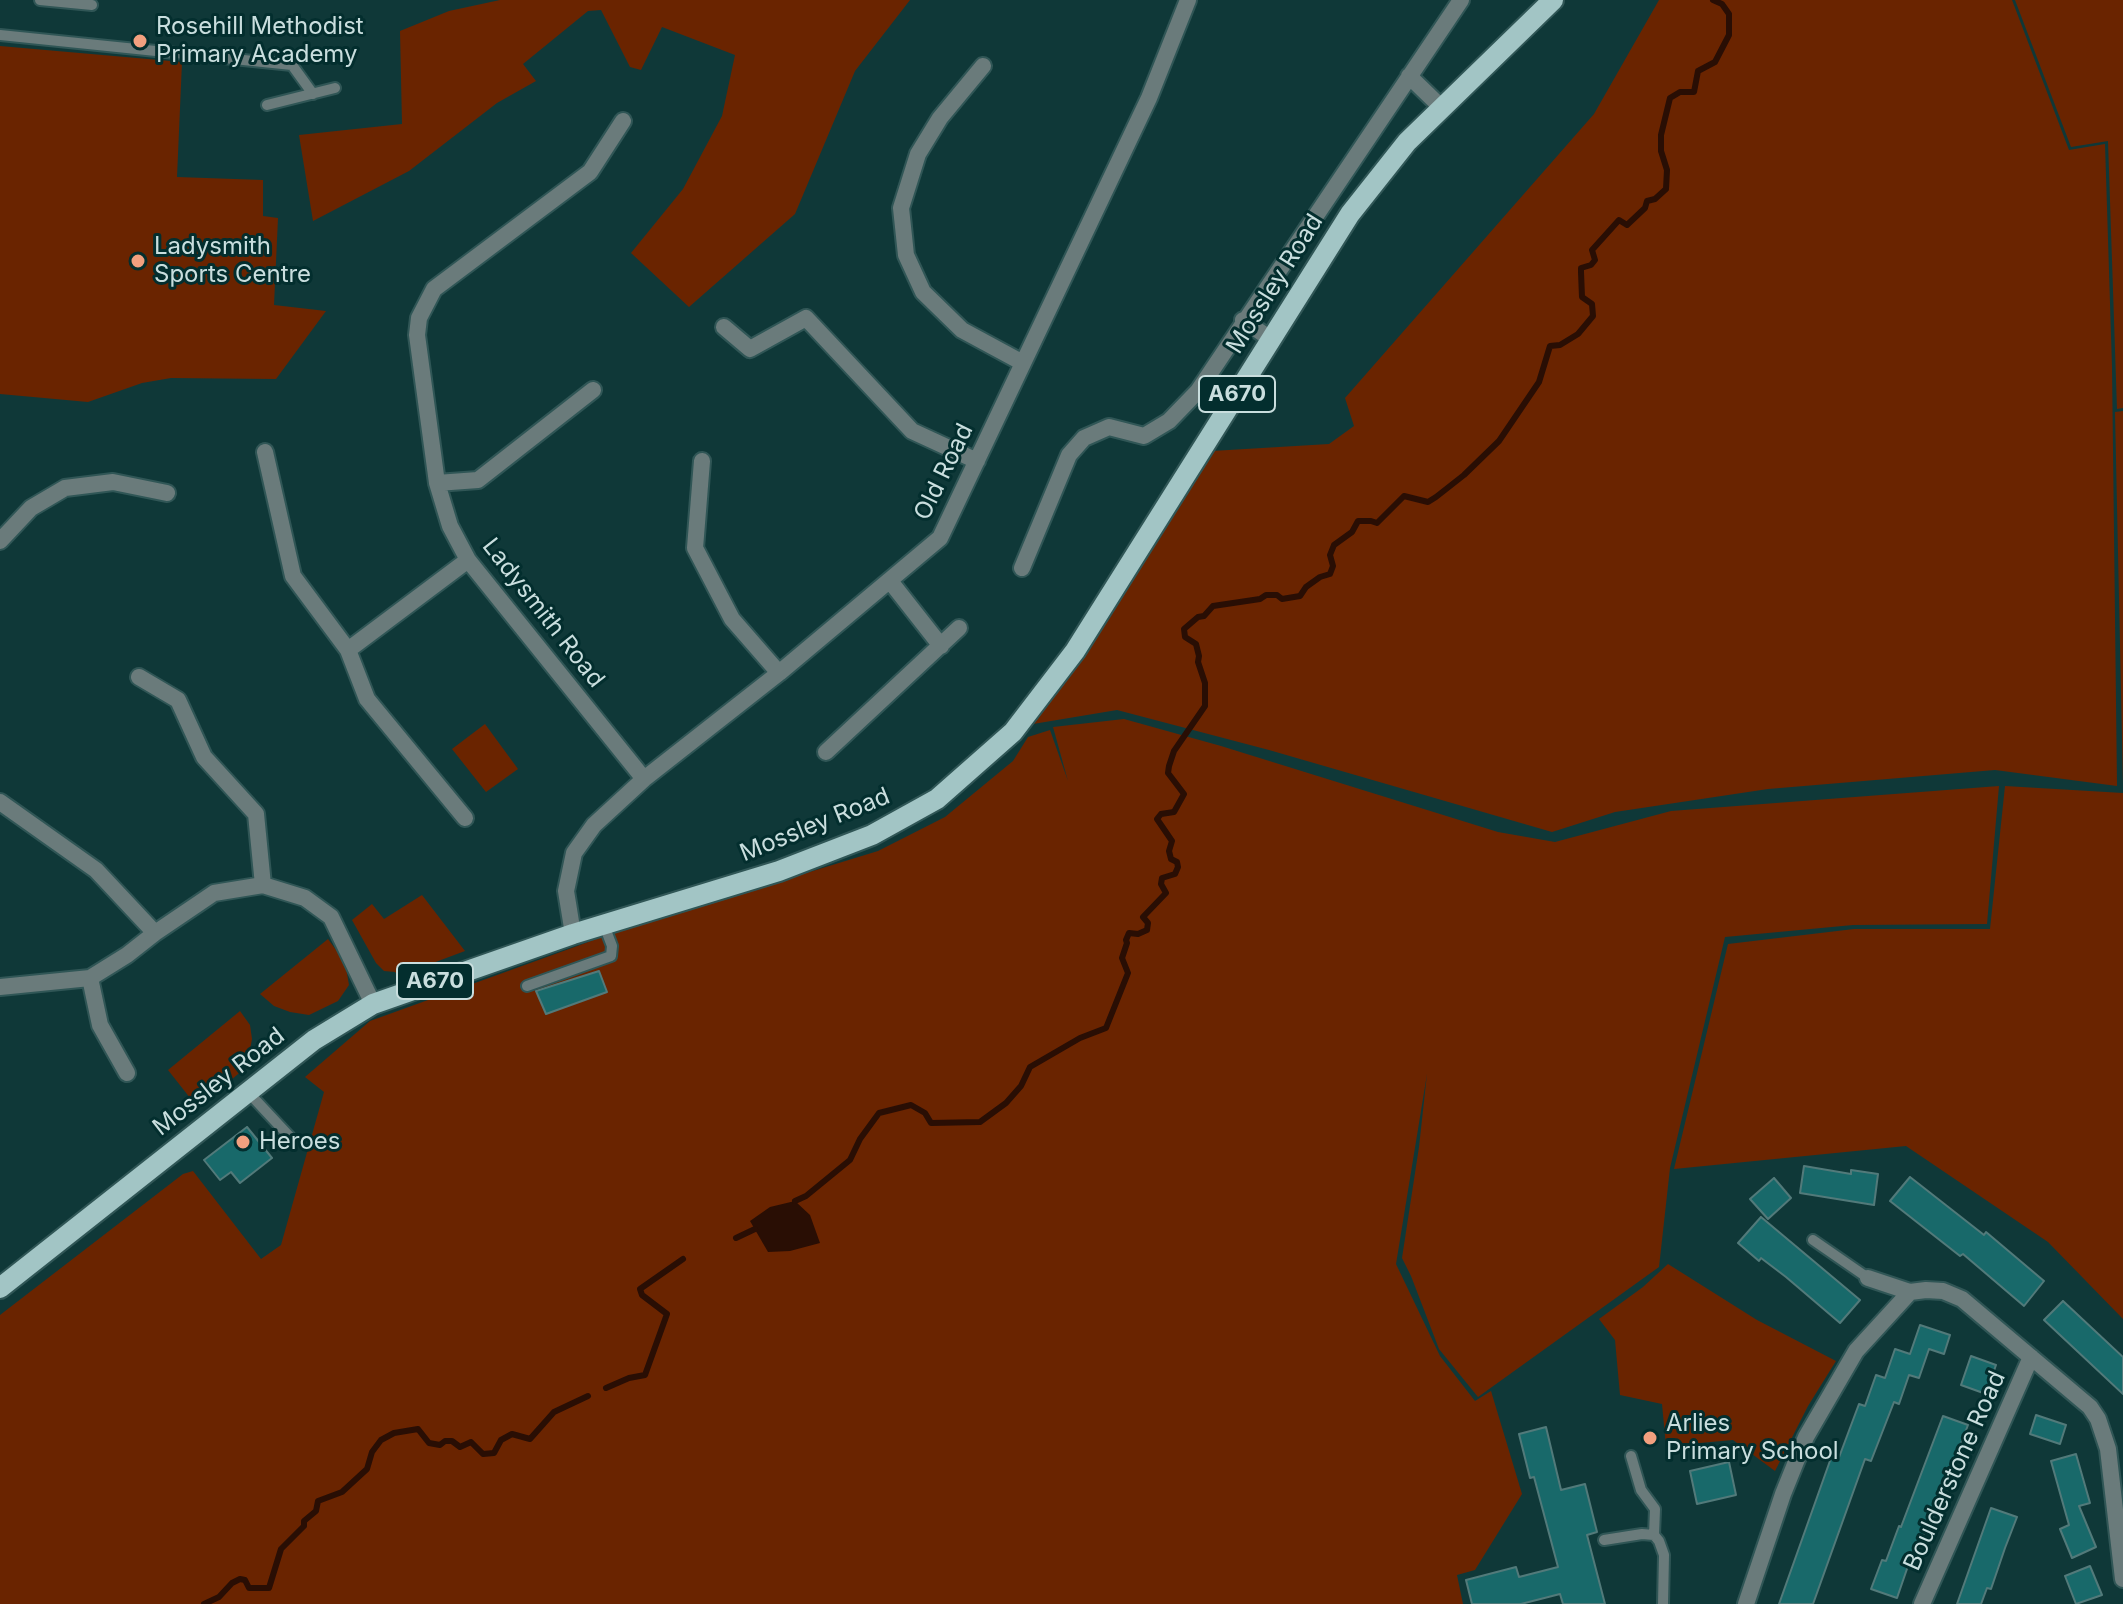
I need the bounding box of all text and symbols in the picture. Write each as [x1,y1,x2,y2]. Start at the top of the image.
place label: Rosehill Methodist Primary Academy [156,13,364,69]
marker: Rosehill Methodist Primary Academy [131,32,149,50]
street label: Mossley Road [1221,209,1329,359]
place label: Ladysmith Sports Centre [154,233,311,289]
marker: Ladysmith Sports Centre [129,252,147,270]
road number: A670 [1199,376,1275,412]
street label: Old Road [908,419,980,525]
street label: Ladysmith Road [476,533,610,693]
street label: Mossley Road [736,782,894,868]
road number: A670 [397,963,473,999]
street label: Mossley Road [148,1022,290,1142]
place label: Heroes [259,1128,341,1156]
marker: Heroes [234,1133,252,1151]
street label: Boulderstone Road [1898,1367,2012,1575]
place label: Arlies Primary School [1666,1410,1839,1466]
marker: Arlies Primary School [1641,1429,1659,1447]

